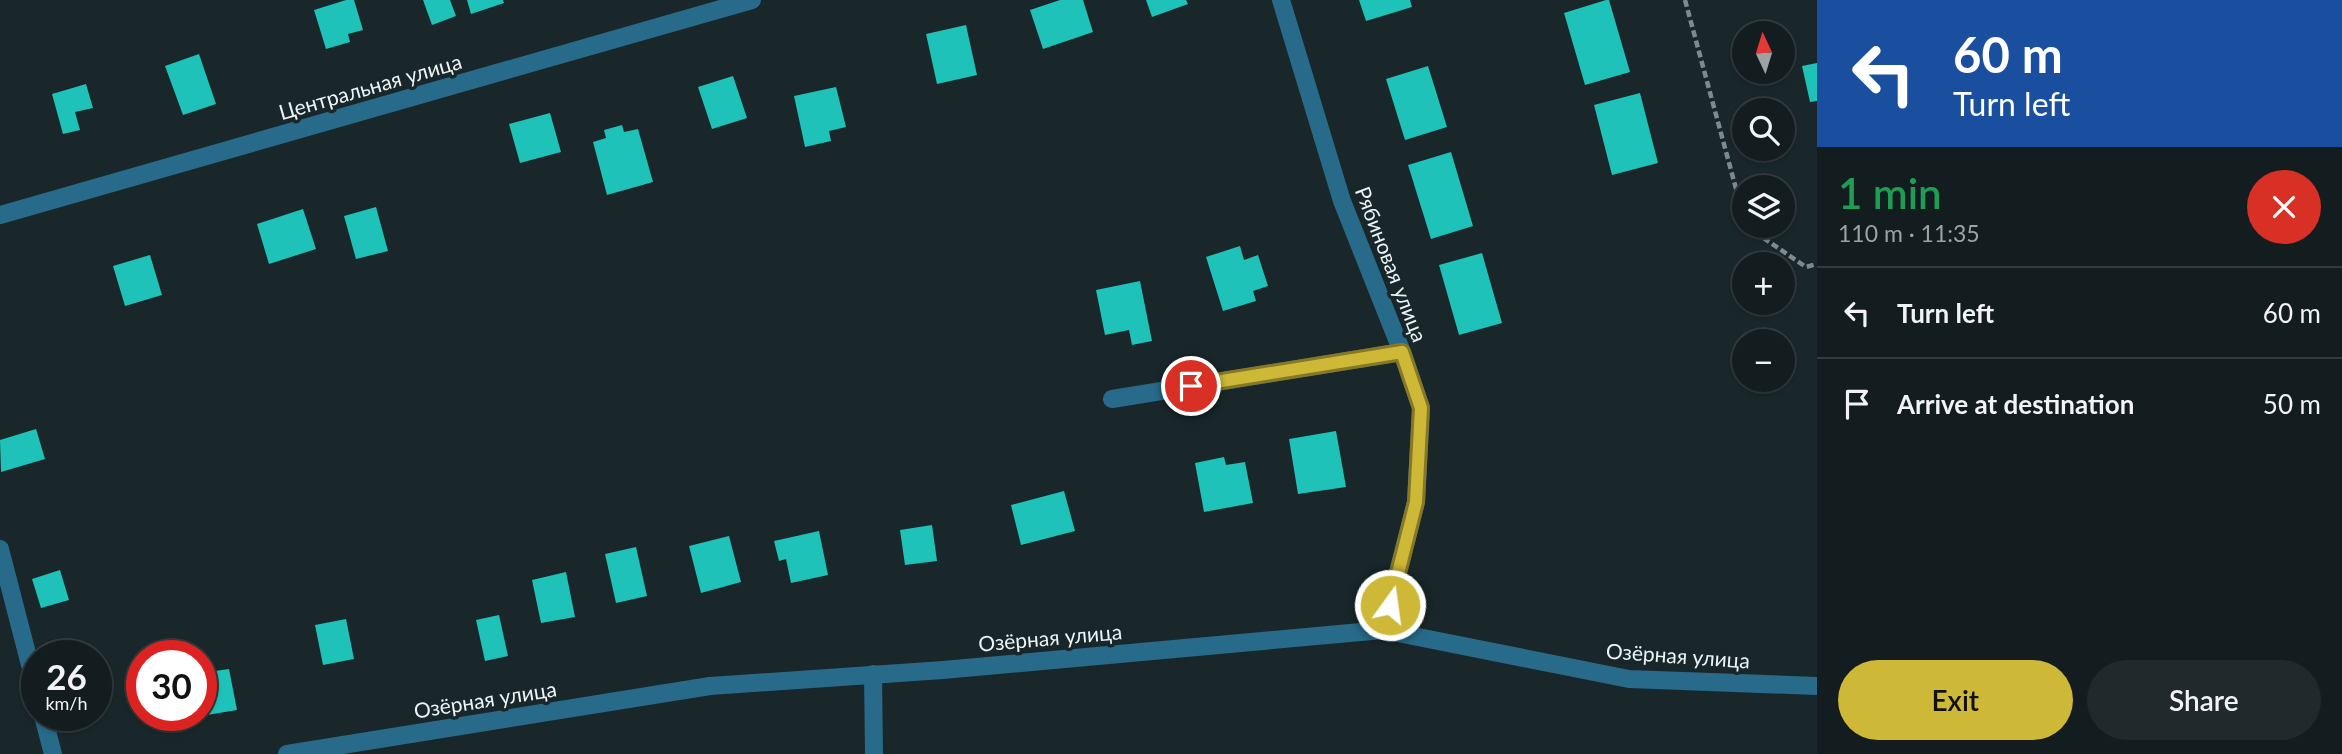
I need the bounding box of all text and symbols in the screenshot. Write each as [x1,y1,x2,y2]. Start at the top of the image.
north arrow [1732,21,1796,84]
map controls [1732,21,1795,392]
text: 60 m [1953,25,2063,83]
icon: left [1838,28,1929,119]
street label: Центральная улица [276,48,464,124]
text: Turn left [1953,84,2070,123]
button: search [1732,98,1795,161]
text: 1 min [1838,168,1942,218]
button: close [2247,170,2321,244]
button: layers [1732,175,1795,238]
street label: Рябиновая улица [1351,183,1433,345]
text: 110 m · 11:35 [1838,219,1980,247]
button: + [1732,252,1795,315]
icon: left [1838,294,1876,332]
text: Turn left [1897,297,1994,329]
text: 60 m [2263,297,2321,329]
button: − [1732,329,1795,392]
pin [1161,356,1221,416]
icon: arrive [1172,367,1210,405]
icon: arrive [1838,385,1876,423]
text: Arrive at destination [1897,388,2134,420]
text: 50 m [2263,388,2321,420]
position arrow [1353,568,1427,642]
street label: Озёрная улица [977,618,1123,656]
street label: Озёрная улица [1605,638,1751,672]
speed limit sign: 30 [126,640,217,731]
text: 26 [46,655,87,697]
button: Exit [1838,660,2073,740]
button: Share [2087,660,2321,740]
street label: Озёрная улица [412,675,558,723]
text: km/h [45,692,88,714]

